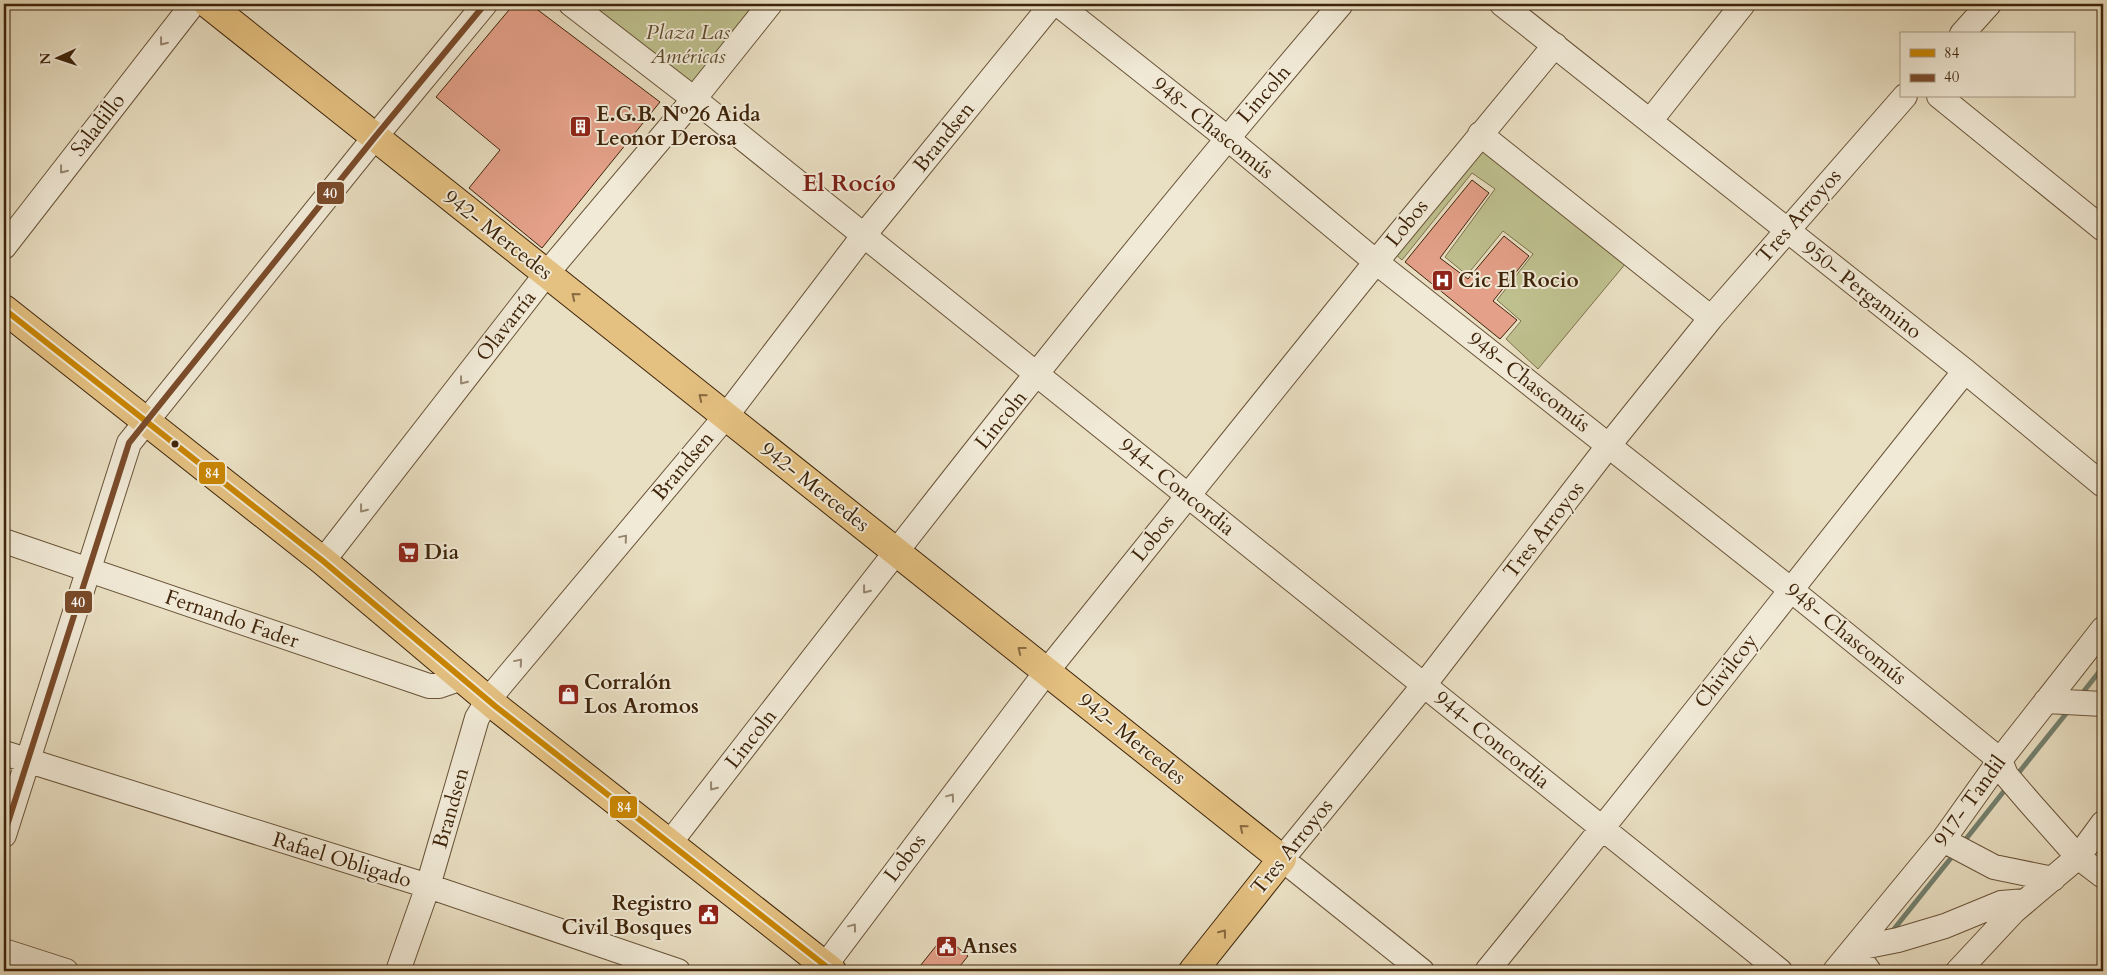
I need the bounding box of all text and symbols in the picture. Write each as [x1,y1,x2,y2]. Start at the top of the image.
park label: Plaza Las Américas [646,18,730,71]
north arrow [32,32,82,82]
legend [1900,32,2074,98]
one-way arrow [160,36,169,46]
text: 84 [1944,43,1960,63]
text: N [36,52,55,65]
street label: Lincoln [1230,58,1298,129]
text: 40 [1944,67,1960,87]
street label: 948- Chascomús [1146,70,1280,186]
street label: Saladillo [64,87,132,163]
street label: Brandsen [907,96,981,178]
place label: E.G.B. Nº26 Aida Leonor Derosa [596,100,761,153]
building icon: E.G.B. Nº26 Aida Leonor Derosa [568,114,592,138]
street label: Tres Arroyos [1750,163,1848,269]
one-way arrow [60,165,69,174]
district label: El Rocío [802,167,896,200]
line badge: 40 [316,181,345,205]
street label: 942- Mercedes [437,183,559,287]
text: 40 [323,184,337,203]
street label: Lobos [1379,193,1435,253]
street label: 950- Pergamino [1796,234,1928,346]
place label: Cic El Rocio [1458,266,1579,295]
hospital icon: Cic El Rocio [1430,268,1454,292]
street label: Olavarría [469,285,543,367]
one-way arrow [572,293,581,301]
street label: 948- Chascomús [1462,325,1596,439]
one-way arrow [460,375,469,385]
street label: Lincoln [968,384,1034,456]
one-way arrow [699,394,708,402]
street label: Brandsen [645,425,721,507]
street label: 944- Concordia [1113,431,1241,543]
street label: 942- Mercedes [754,435,876,539]
unlabelled marker [170,439,180,449]
line badge: 84 [198,461,226,485]
text: 84 [205,464,219,483]
street label: Tres Arroyos [1497,475,1591,585]
one-way arrow [360,503,369,513]
street label: Lobos [1125,508,1181,568]
one-way arrow [618,534,627,543]
place label: Dia [424,538,460,567]
supermarket icon: Dia [396,540,420,564]
street label: 948- Chascomús [1779,576,1913,692]
street label: Fernando Fader [161,583,303,656]
one-way arrow [863,584,872,593]
line badge: 40 [64,590,93,614]
text: 40 [71,593,85,612]
street label: Chivilcoy [1688,628,1764,714]
one-way arrow [1018,648,1027,656]
one-way arrow [513,659,522,668]
place label: Corralón Los Aromos [584,668,699,721]
shop icon: Corralón Los Aromos [556,682,580,706]
street label: 944- Concordia [1428,684,1556,796]
street label: 942- Mercedes [1072,686,1192,792]
street label: Lincoln [718,703,784,775]
street label: 917- Tandil [1927,750,2013,852]
street label: Brandsen [426,764,476,852]
one-way arrow [710,781,719,791]
street label: Tres Arroyos [1244,793,1340,901]
one-way arrow [946,794,954,803]
line badge: 84 [609,795,638,819]
text: 84 [617,798,631,817]
street label: Rafael Obligado [269,825,415,895]
one-way arrow [1240,825,1249,834]
street label: Lobos [877,828,933,888]
place label: Registro Civil Bosques [562,889,692,942]
public building icon: Registro Civil Bosques [696,903,720,927]
one-way arrow [848,924,856,933]
one-way arrow [1217,930,1225,939]
place label: Anses [962,932,1017,961]
public building icon: Anses [934,934,958,958]

